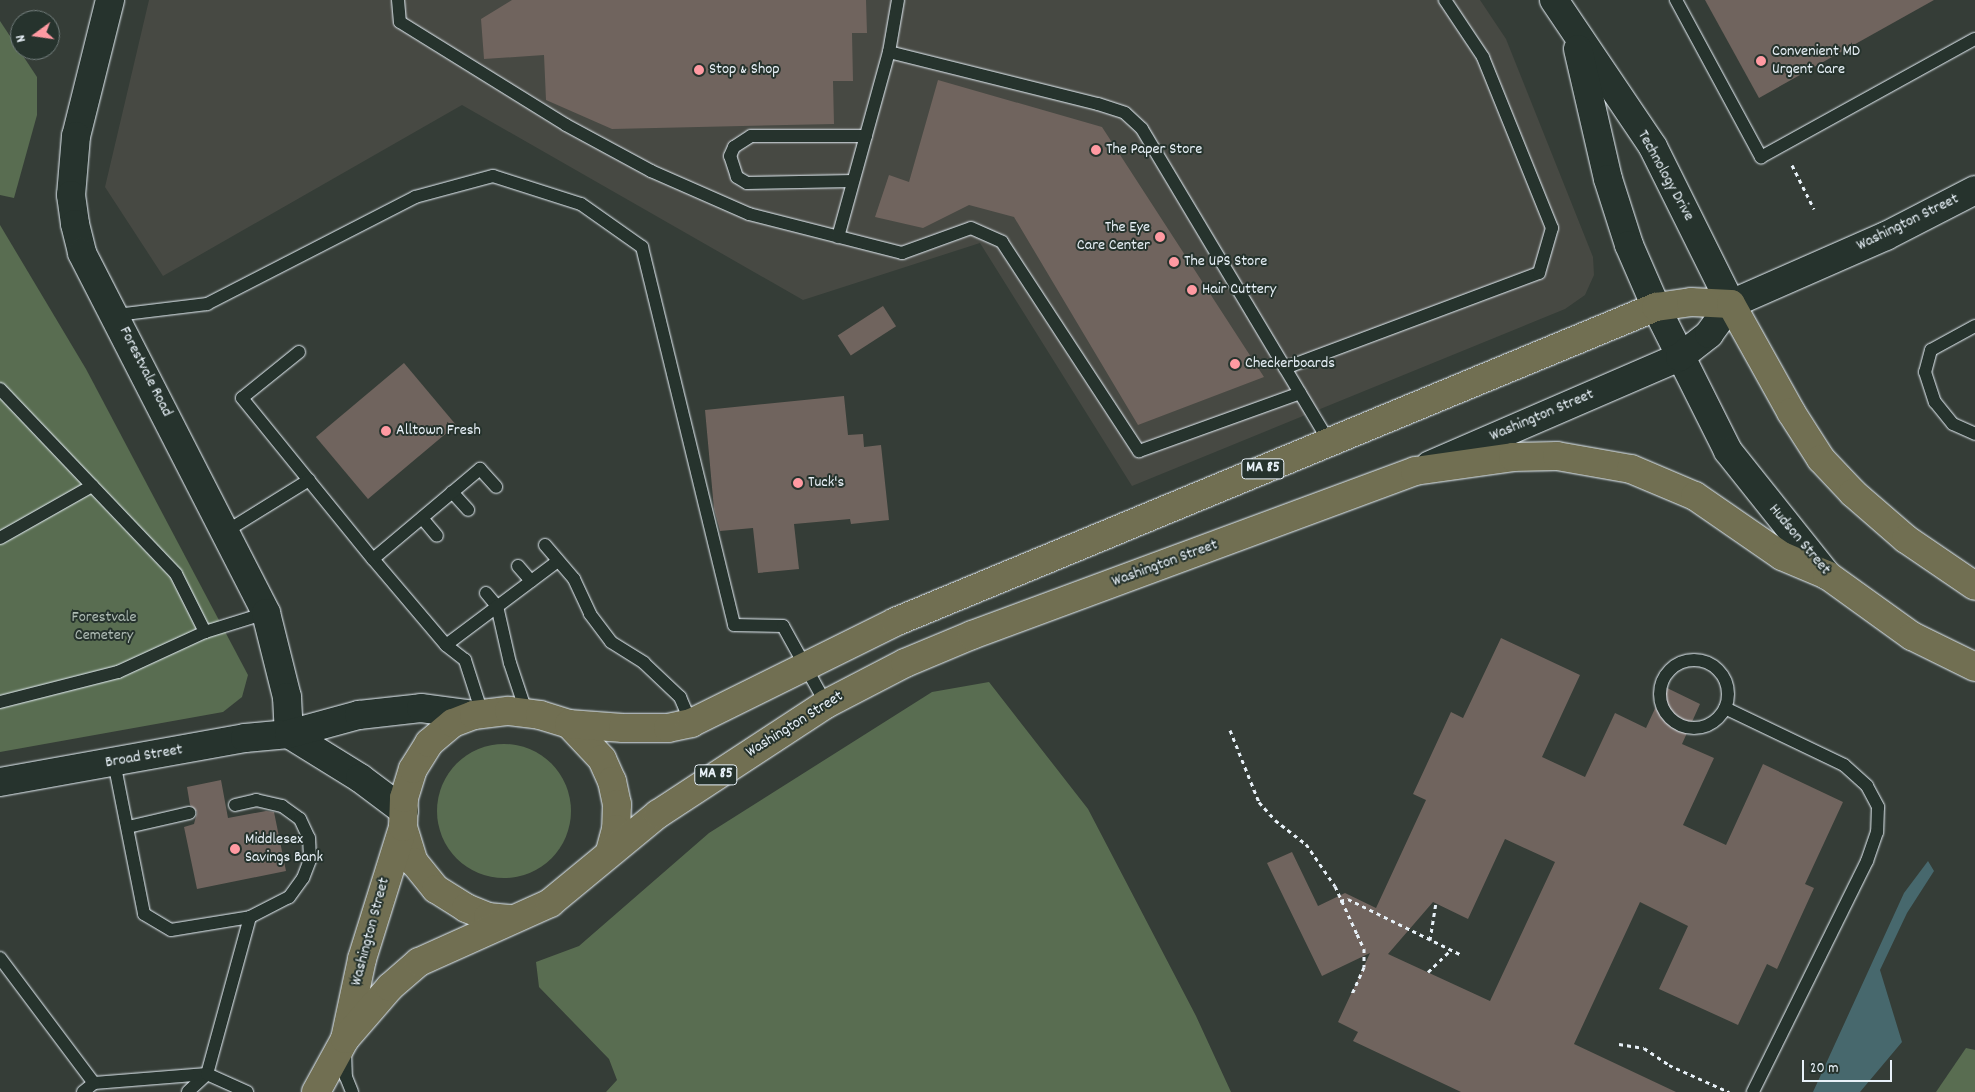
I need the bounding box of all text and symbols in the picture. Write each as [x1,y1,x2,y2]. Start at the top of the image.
north arrow [10,10,60,60]
text: N [11,33,32,44]
place label: Convenient MD Urgent Care [1772,42,1860,80]
marker: Convenient MD Urgent Care [1754,54,1768,68]
place label: Stop & Shop [709,60,780,80]
marker: Stop & Shop [693,64,705,76]
street label: Technology Drive [1632,127,1698,225]
place label: The Paper Store [1106,140,1202,160]
marker: The Paper Store [1090,144,1102,156]
street label: Washington Street [1854,190,1962,256]
place label: The Eye Care Center [1077,218,1150,256]
marker: The Eye Care Center [1154,231,1166,243]
place label: The UPS Store [1184,252,1267,272]
marker: The UPS Store [1168,256,1180,268]
place label: Hair Cuttery [1202,280,1276,300]
marker: Hair Cuttery [1186,284,1198,296]
street label: Forestvale Road [114,324,176,420]
place label: Checkerboards [1245,354,1335,374]
marker: Checkerboards [1229,358,1241,370]
street label: Washington Street [1487,385,1597,447]
place label: Alltown Fresh [396,421,481,441]
marker: Alltown Fresh [380,425,392,437]
road number: MA 85 [1240,456,1286,482]
place label: Tuck's [808,473,844,493]
marker: Tuck's [792,477,804,489]
street label: Hudson Street [1764,501,1834,579]
street label: Washington Street [1110,536,1220,592]
park label: Forestvale Cemetery [72,608,136,646]
street label: Washington Street [743,687,847,763]
street label: Broad Street [104,741,184,773]
road number: MA 85 [694,762,738,788]
place label: Middlesex Savings Bank [245,830,323,868]
marker: Middlesex Savings Bank [229,843,241,855]
street label: Washington Street [347,876,395,988]
scale bar [1805,1050,1895,1082]
text: 20 m [1810,1058,1838,1080]

